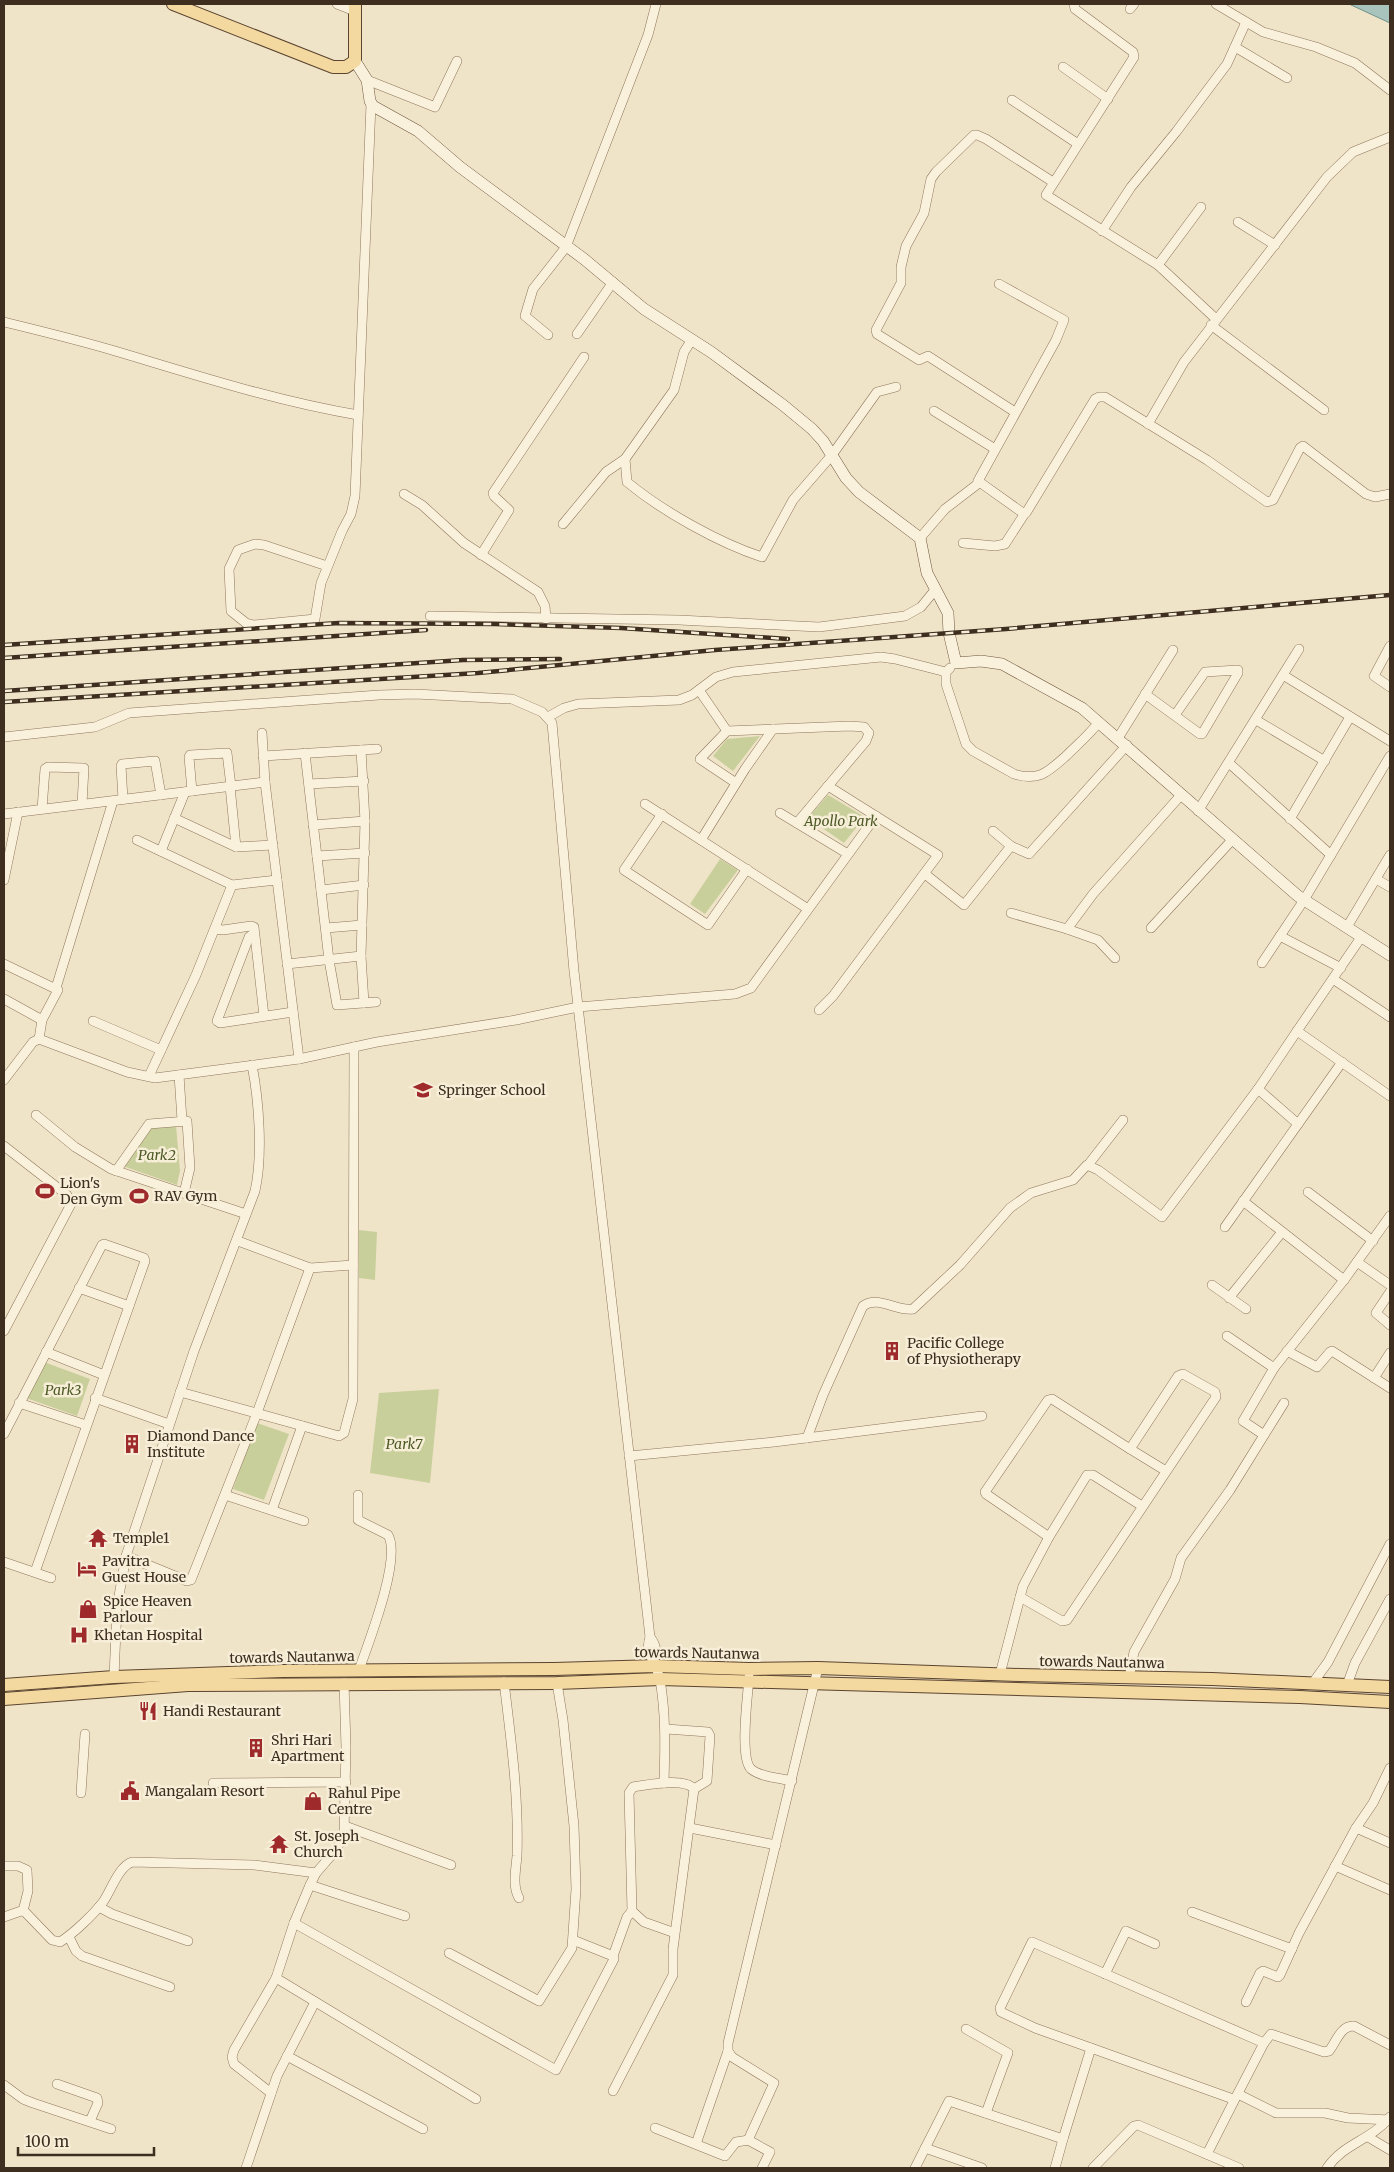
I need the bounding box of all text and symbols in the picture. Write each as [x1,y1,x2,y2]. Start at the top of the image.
park label: Apollo Park [803,812,878,830]
school or university icon: Springer School [412,1079,434,1101]
place label: Springer School [438,1081,546,1099]
park label: Park2 [138,1146,176,1164]
place label: Lion's Den Gym [60,1174,123,1208]
sports icon: Lion's Den Gym [34,1180,56,1202]
sports icon: RAV Gym [128,1185,150,1207]
place label: RAV Gym [154,1187,218,1205]
place label: Pacific College of Physiotherapy [907,1334,1022,1368]
building icon: Pacific College of Physiotherapy [881,1340,903,1362]
park label: Park3 [45,1381,81,1399]
place label: Diamond Dance Institute [147,1427,254,1461]
building icon: Diamond Dance Institute [121,1433,143,1455]
park label: Park7 [386,1435,423,1453]
temple icon: Temple1 [87,1527,109,1549]
place label: Temple1 [113,1529,169,1547]
place label: Pavitra Guest House [102,1552,186,1586]
hotel icon: Pavitra Guest House [76,1558,98,1580]
place label: Spice Heaven Parlour [103,1592,192,1626]
shop icon: Spice Heaven Parlour [77,1598,99,1620]
hospital icon: Khetan Hospital [68,1624,90,1646]
place label: Khetan Hospital [94,1626,203,1644]
street label: towards Nautanwa [634,1643,760,1663]
street label: towards Nautanwa [229,1647,355,1667]
street label: towards Nautanwa [1039,1652,1165,1672]
restaurant icon: Handi Restaurant [137,1700,159,1722]
place label: Handi Restaurant [163,1702,281,1720]
place label: Shri Hari Apartment [270,1731,345,1765]
building icon: Shri Hari Apartment [245,1737,267,1759]
public building icon: Mangalam Resort [119,1780,141,1802]
place label: Mangalam Resort [145,1782,265,1800]
place label: Rahul Pipe Centre [328,1784,400,1818]
shop icon: Rahul Pipe Centre [302,1790,324,1812]
place label: St. Joseph Church [294,1827,359,1861]
temple icon: St. Joseph Church [268,1833,290,1855]
scale bar [18,2124,154,2156]
text: 100 m [25,2132,69,2151]

